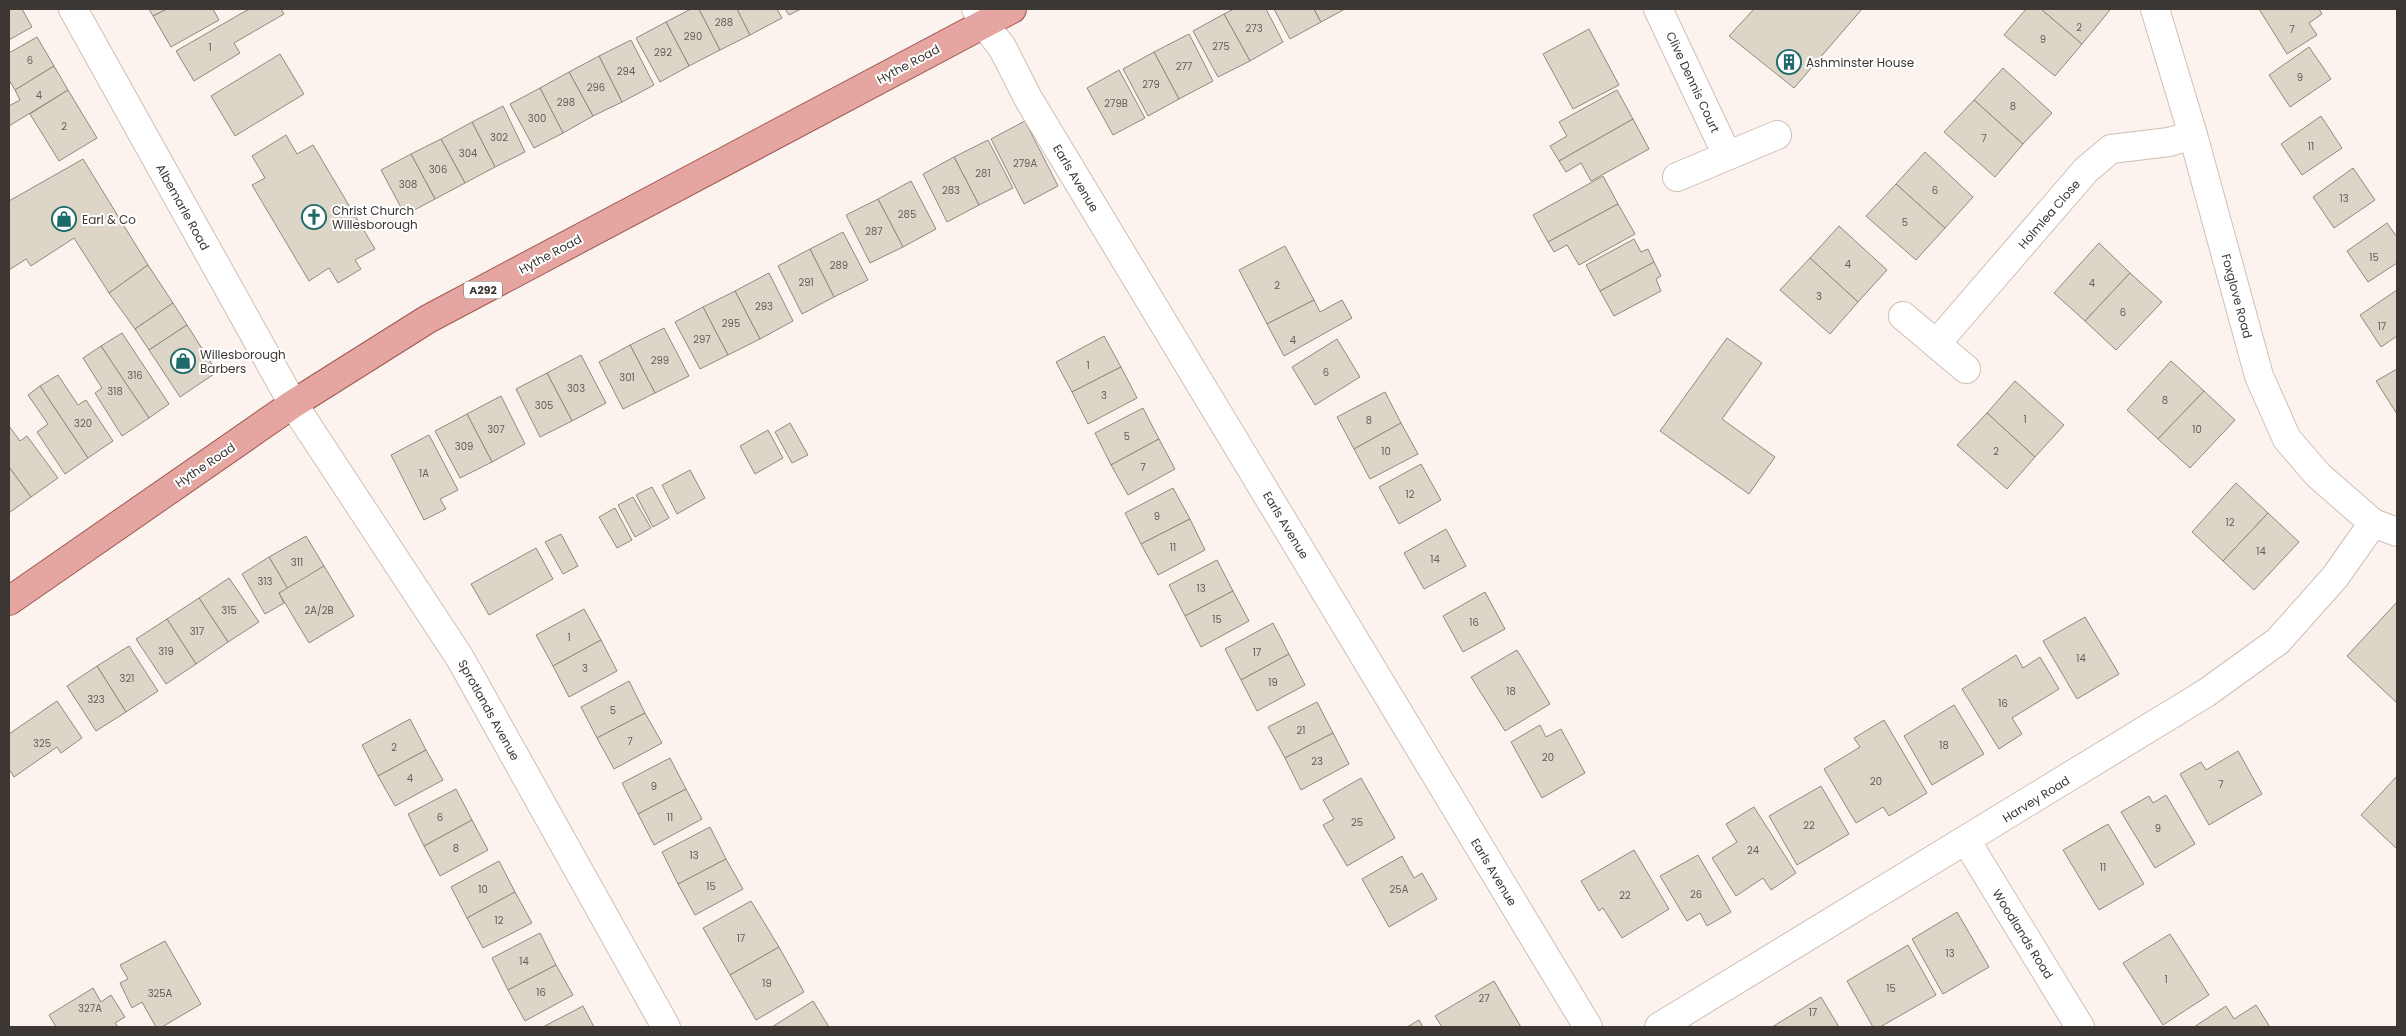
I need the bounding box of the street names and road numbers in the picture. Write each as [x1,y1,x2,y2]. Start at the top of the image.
street label: Clive Dennis Court [1662,29,1724,135]
street label: Hythe Road [874,40,942,88]
street label: Earls Avenue [1049,141,1103,215]
street label: Albemarle Road [152,161,214,253]
street label: Holmlea Close [2014,176,2084,252]
street label: Hythe Road [516,230,584,278]
street label: Foxglove Road [2218,252,2256,340]
road number: A292 [464,282,502,298]
street label: Hythe Road [172,439,238,491]
street label: Earls Avenue [1259,488,1313,562]
street label: Sprotlands Avenue [454,656,524,764]
street label: Harvey Road [1999,772,2073,826]
street label: Earls Avenue [1467,835,1521,909]
street label: Woodlands Road [1989,886,2057,982]

